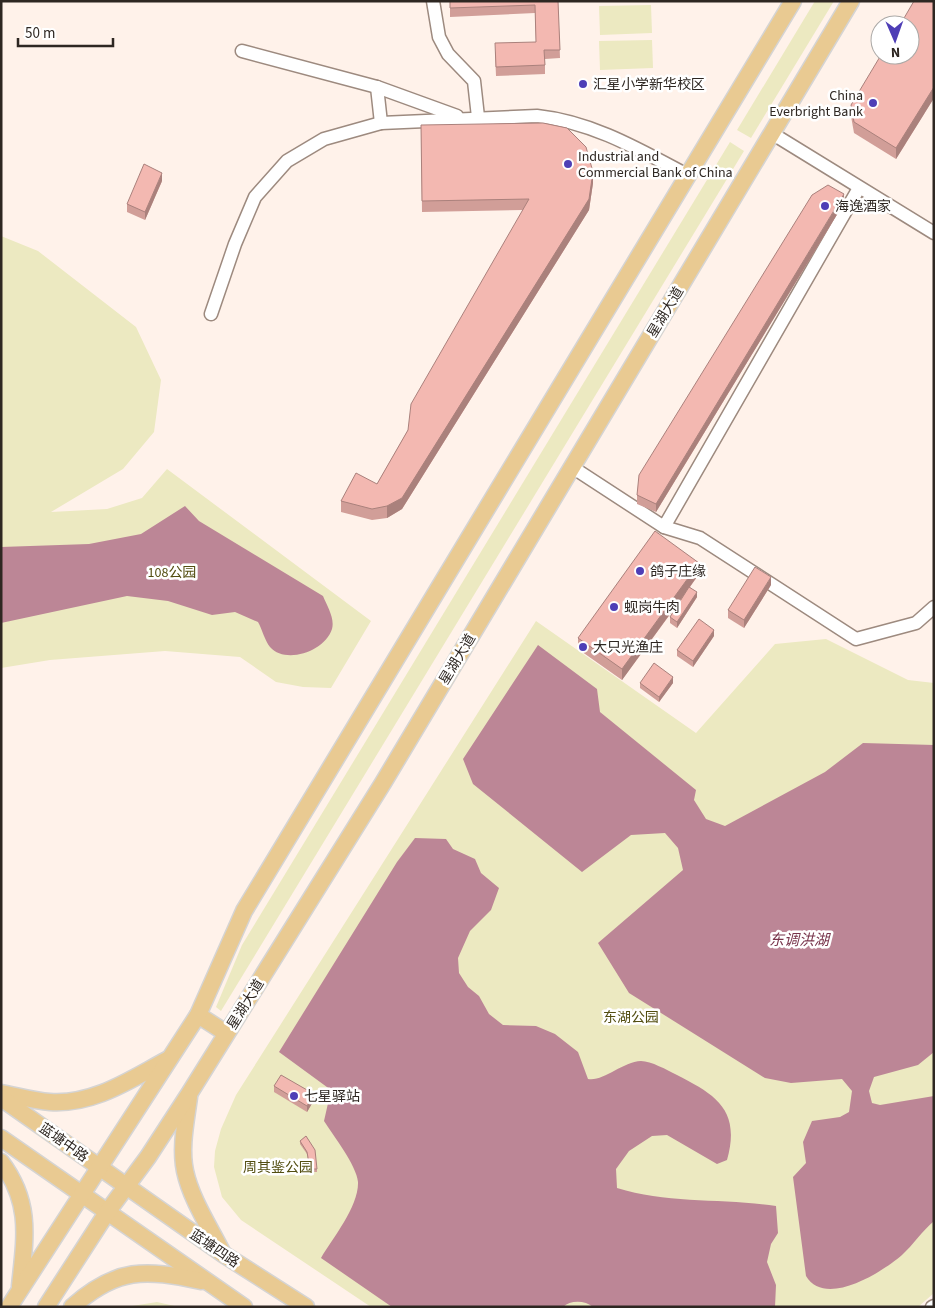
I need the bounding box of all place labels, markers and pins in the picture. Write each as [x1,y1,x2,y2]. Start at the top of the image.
place label: 汇星小学新华校区 [593,75,705,95]
marker: 汇星小学新华校区 [577,78,589,90]
place label: China Everbright Bank [769,86,863,122]
marker: China Everbright Bank [867,97,879,109]
place label: Industrial and Commercial Bank of China [578,147,733,183]
marker: Industrial and Commercial Bank of China [562,158,574,170]
place label: 海逸酒家 [835,197,891,217]
marker: 海逸酒家 [819,200,831,212]
place label: 鸽子庄缘 [650,562,706,582]
marker: 鸽子庄缘 [634,565,646,577]
place label: 蚬岗牛肉 [624,598,680,618]
marker: 蚬岗牛肉 [608,601,620,613]
place label: 大只光渔庄 [593,638,663,658]
marker: 大只光渔庄 [577,641,589,653]
place label: 七星驿站 [304,1087,360,1107]
marker: 七星驿站 [288,1090,300,1102]

